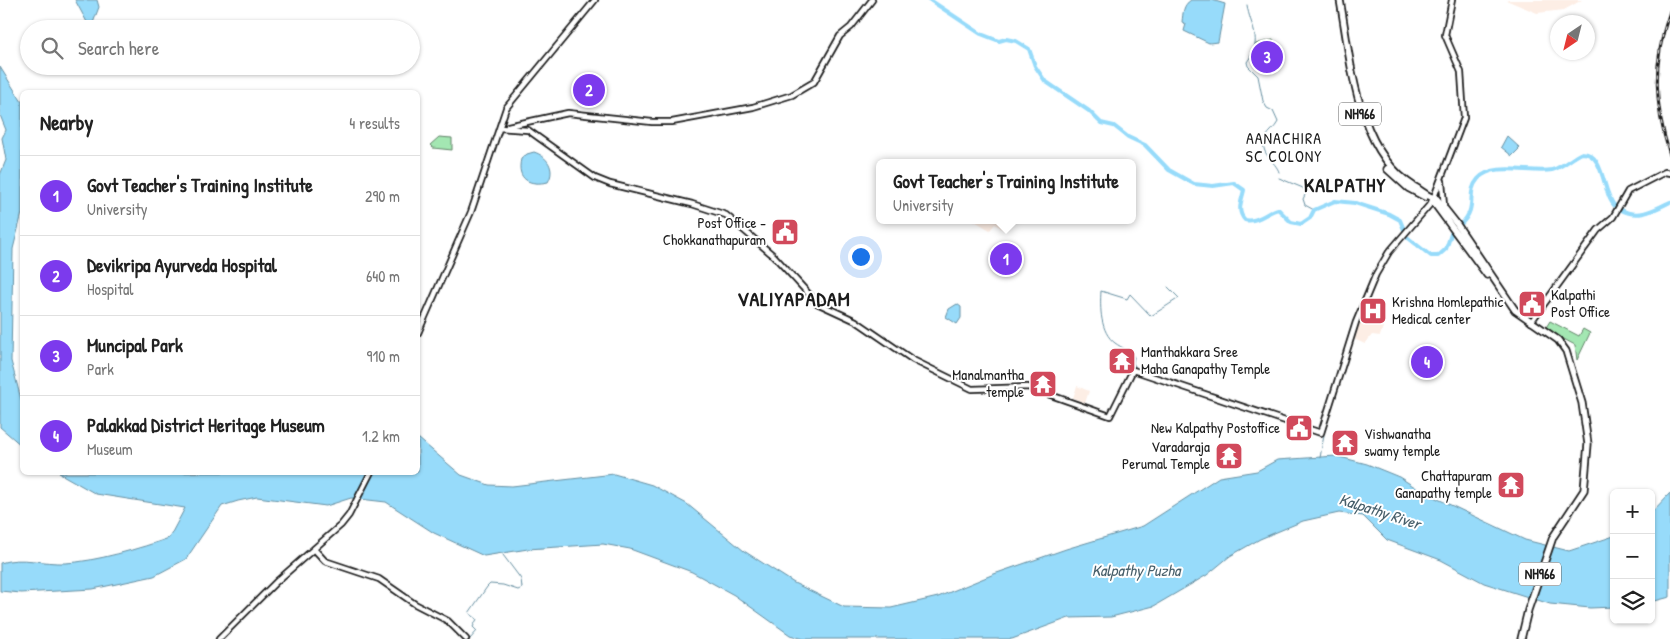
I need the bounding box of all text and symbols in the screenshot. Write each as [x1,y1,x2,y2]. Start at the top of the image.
north arrow [1550,15,1595,60]
search box [20,20,420,75]
icon: search [38,34,66,62]
text: Search here [78,35,159,61]
pin: 3 [1251,38,1283,76]
pin: 2 [573,71,605,109]
road number: NH966 [1339,102,1381,126]
text: Nearby [40,108,93,137]
text: 4 results [349,112,400,134]
district label: AANACHIRA SC COLONY [1246,127,1322,167]
popup [876,159,1136,224]
text: Govt Teacher's Training Institute [893,168,1119,194]
district label: KALPATHY [1304,171,1386,198]
text: Govt Teacher's Training Institute [87,172,313,198]
text: 1 [53,185,59,207]
text: 290 m [365,185,400,207]
text: University [893,194,954,216]
text: University [87,198,148,220]
place label: Post Office - Chokkanathapuram [663,212,766,250]
public building icon: Post Office - Chokkanathapuram [770,217,800,247]
pin: 1 [990,240,1022,278]
your location [848,244,874,270]
text: Devikripa Ayurveda Hospital [87,252,277,278]
text: 2 [52,265,60,287]
text: 640 m [366,265,400,287]
text: Hospital [87,278,134,300]
place label: Kalpathi Post Office [1551,284,1610,322]
district label: VALIYAPADAM [737,285,851,312]
public building icon: Kalpathi Post Office [1517,289,1547,319]
place label: Krishna Homlepathic Medical center [1392,291,1504,329]
hospital icon: Krishna Homlepathic Medical center [1358,296,1388,326]
text: Muncipal Park [87,332,183,358]
place label: Manthakkara Sree Maha Ganapathy Temple [1141,341,1270,379]
pin: 4 [1411,343,1443,381]
text: 3 [52,345,60,367]
text: 910 m [367,345,400,367]
temple icon: Manthakkara Sree Maha Ganapathy Temple [1107,346,1137,376]
text: Park [87,358,114,380]
place label: Manalmantha temple [952,364,1024,402]
temple icon: Manalmantha temple [1028,369,1058,399]
text: Palakkad District Heritage Museum [87,412,325,438]
public building icon: New Kalpathy Postoffice [1284,413,1314,443]
place label: New Kalpathy Postoffice [1151,417,1280,438]
place label: Vishwanatha swamy temple [1364,423,1440,461]
text: 4 [53,425,59,447]
text: 1.2 km [362,425,400,447]
temple icon: Vishwanatha swamy temple [1330,428,1360,458]
place label: Varadaraja Perumal Temple [1122,436,1210,474]
text: Museum [87,438,133,460]
temple icon: Varadaraja Perumal Temple [1214,441,1244,471]
place label: Chattapuram Ganapathy temple [1395,465,1492,503]
temple icon: Chattapuram Ganapathy temple [1496,470,1526,500]
water label: Kalpathy River [1336,487,1425,535]
map controls [1610,489,1655,624]
button: + [1610,489,1655,534]
button: − [1610,534,1655,579]
water label: Kalpathy Puzha [1092,559,1182,581]
road number: NH966 [1519,562,1561,586]
button: layers [1610,579,1655,624]

